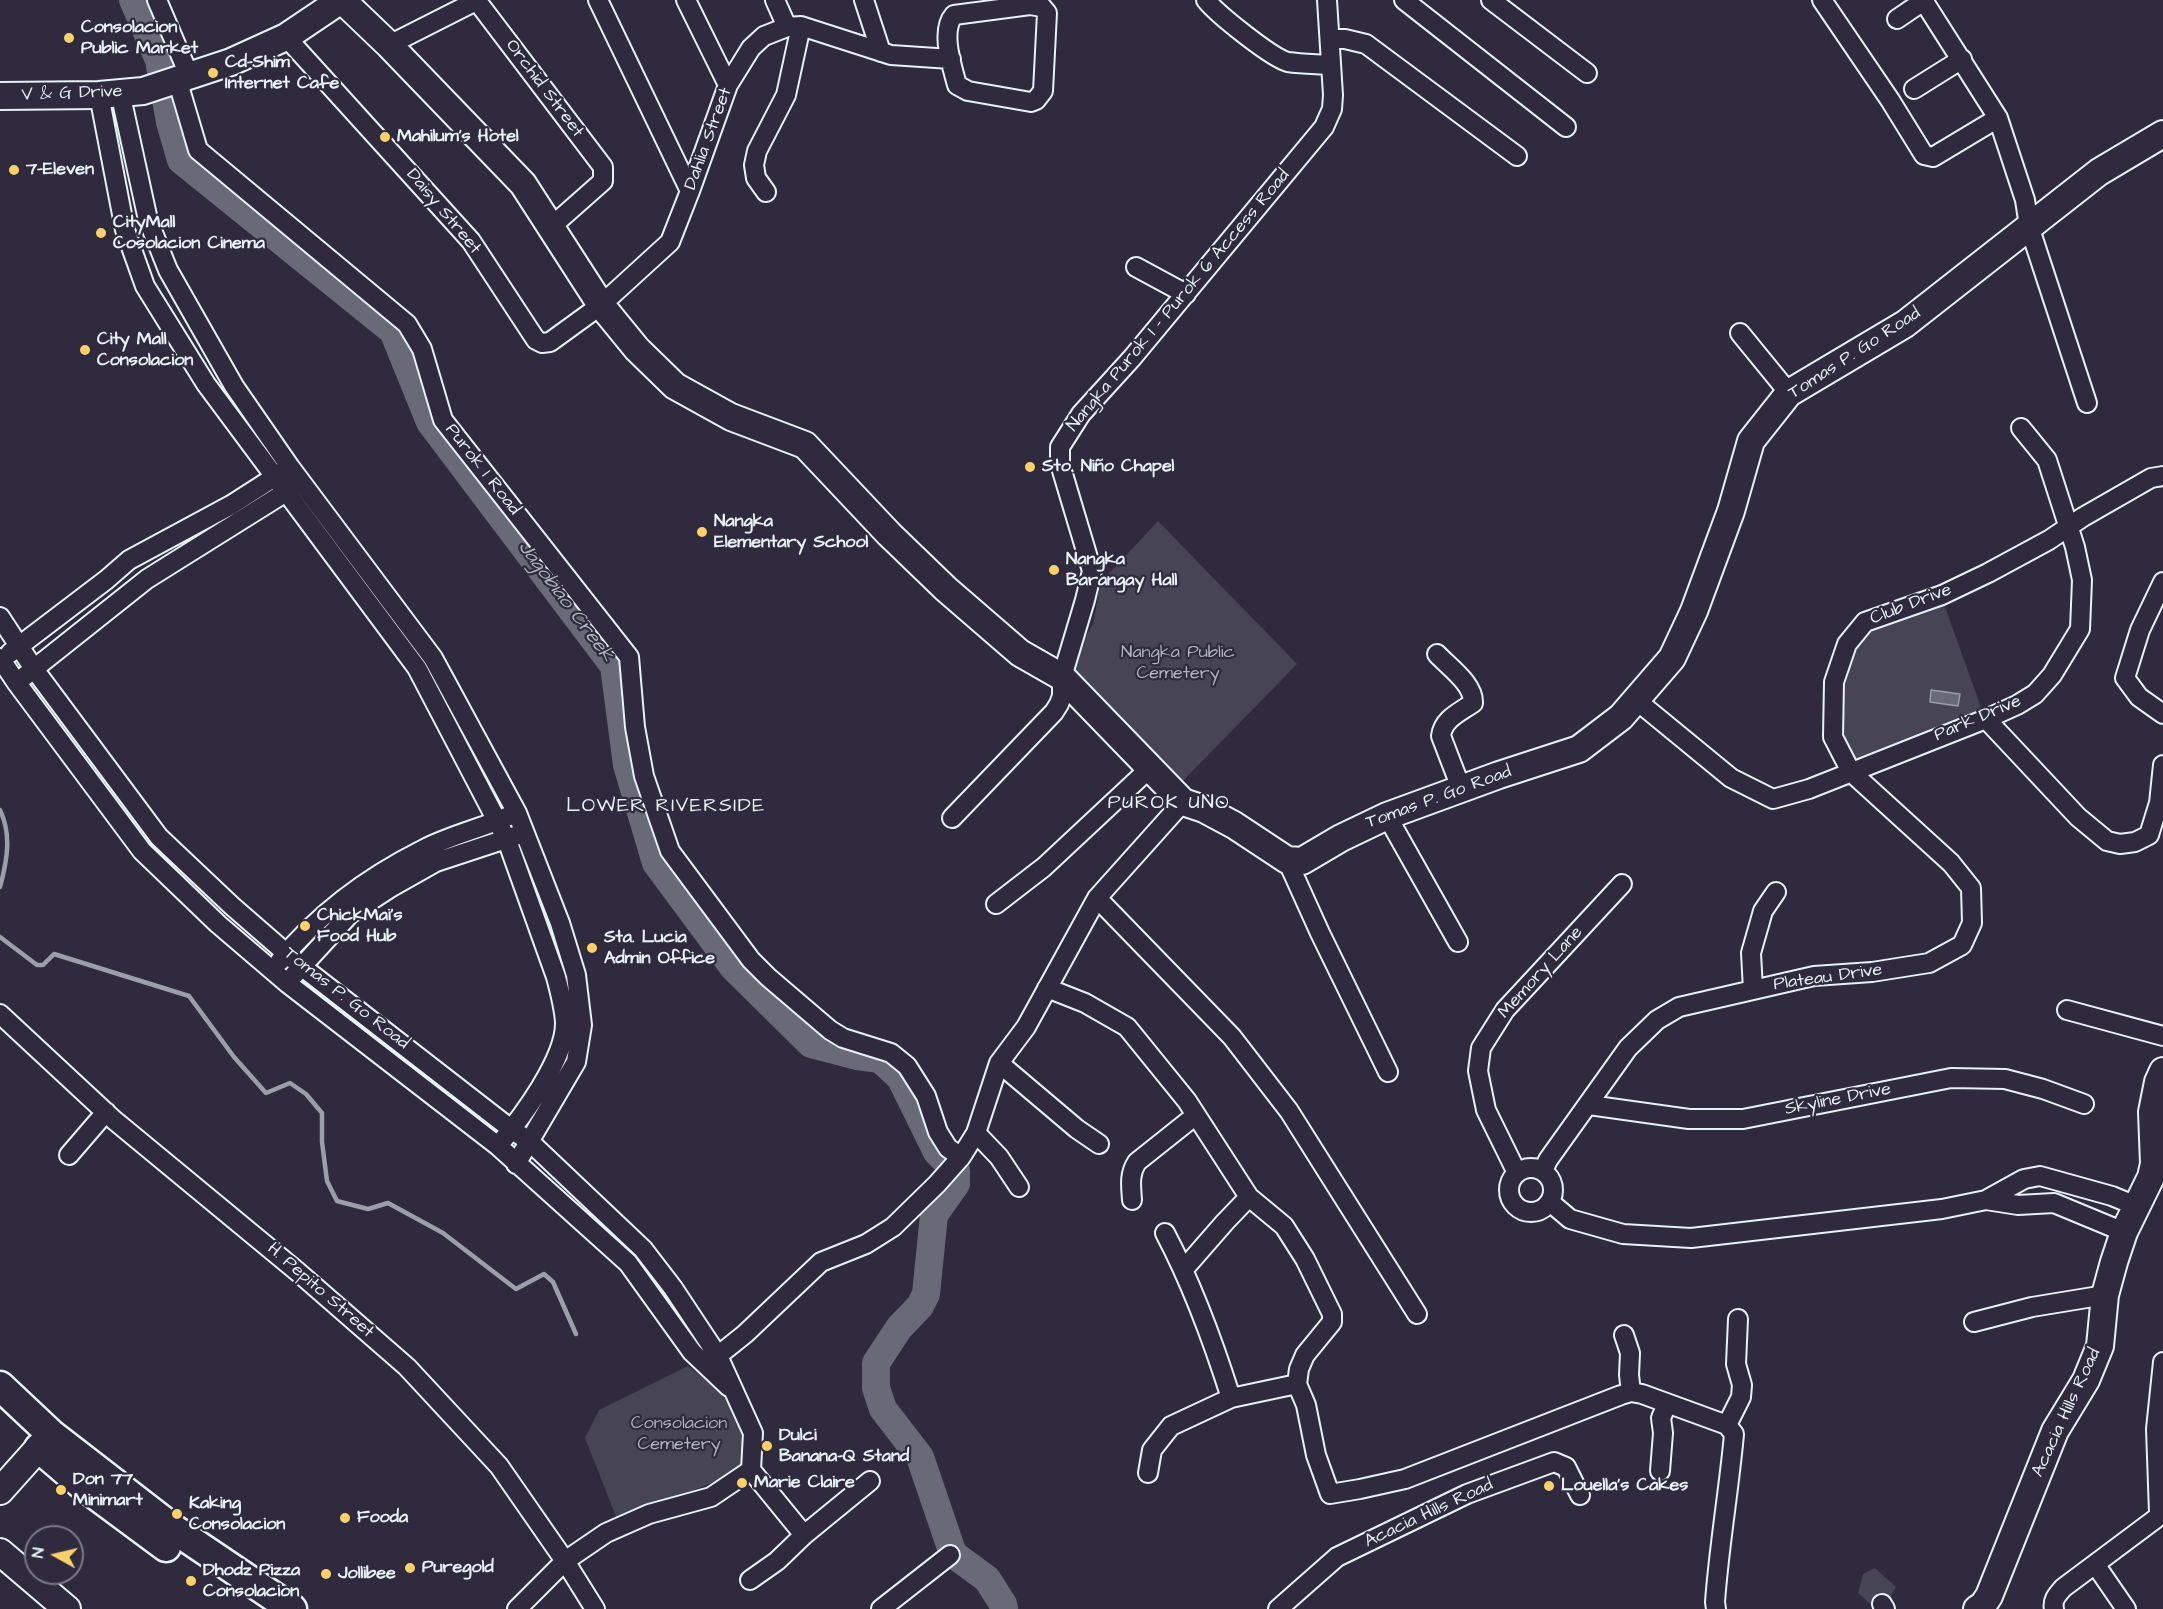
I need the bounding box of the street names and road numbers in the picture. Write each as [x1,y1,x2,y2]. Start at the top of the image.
street label: Orchid Street [500,36,588,142]
street label: V & G Drive [21,81,123,107]
street label: Dahlia Street [681,85,737,193]
street label: Daisy Street [401,165,485,259]
street label: Nangka Purok 1 - Purok 6 Access Road [1063,166,1295,436]
street label: Tomas P. Go Road [1785,303,1925,405]
street label: Purok 1 Road [440,420,524,520]
street label: Club Drive [1867,580,1955,630]
street label: Park Drive [1931,691,2025,747]
street label: Tomas P. Go Road [1363,762,1515,834]
street label: Memory Lane [1494,923,1588,1023]
street label: Tomas P. Go Road [279,943,413,1055]
street label: Plateau Drive [1772,960,1884,996]
street label: Skyline Drive [1783,1079,1893,1121]
street label: H. Pepito Street [262,1239,378,1343]
street label: Acacia Hills Road [2028,1345,2106,1481]
street label: Acacia Hills Road [1361,1475,1497,1553]

